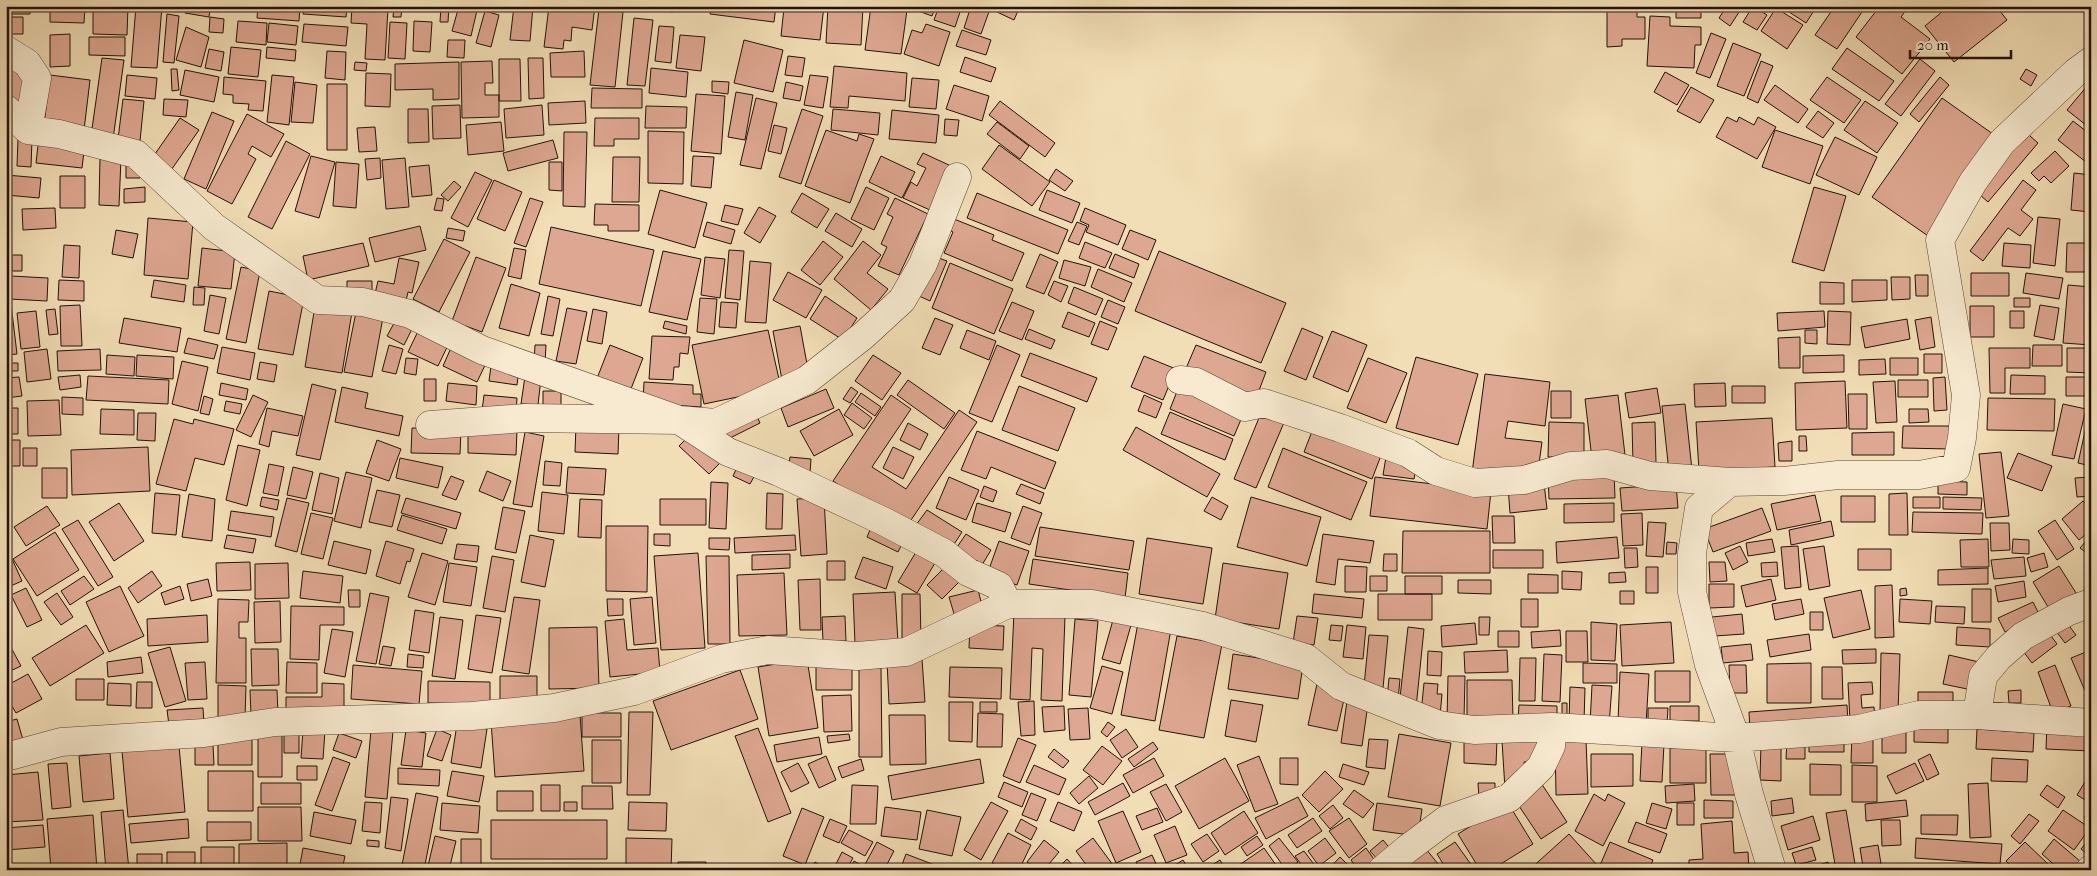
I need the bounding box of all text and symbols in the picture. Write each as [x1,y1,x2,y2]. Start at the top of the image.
scale bar [1910,28,2011,60]
text: 20 m [1917,36,1949,54]

